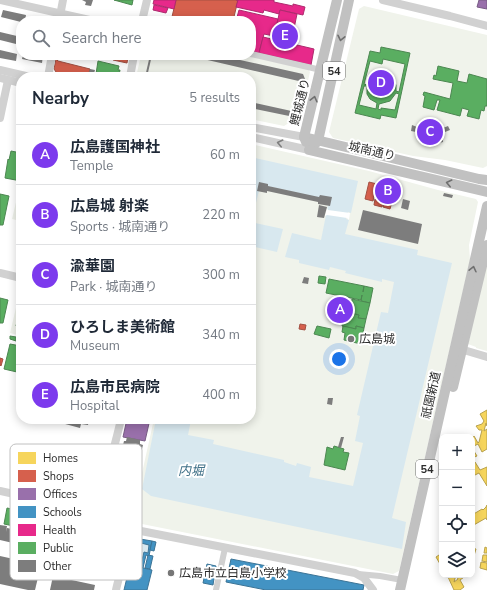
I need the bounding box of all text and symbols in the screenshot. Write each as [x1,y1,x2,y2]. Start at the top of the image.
search box [16,16,256,60]
pin: E [272,21,298,51]
icon: search [30,27,52,49]
text: Search here [62,28,142,48]
one-way arrow [338,35,346,41]
road number: 54 [323,62,345,80]
pin: D [368,68,394,98]
street label: 鯉城通り [286,77,314,127]
text: Nearby [32,87,89,110]
text: 5 results [189,89,240,107]
one-way arrow [309,96,318,103]
pin: C [417,117,443,147]
text: 広島護国神社 [70,137,160,157]
street label: 城南通り [347,138,397,164]
one-way arrow [277,140,283,148]
text: A [40,146,50,164]
text: 60 m [210,146,240,164]
text: Temple [70,157,113,175]
pin: B [375,176,401,206]
one-way arrow [446,179,452,187]
text: 広島城 射楽 [70,196,149,216]
text: B [41,206,49,224]
text: 220 m [202,206,240,224]
text: Sports · 城南通り [70,218,170,236]
text: 渝華園 [70,256,115,276]
text: C [41,266,49,284]
text: 300 m [202,266,240,284]
one-way arrow [468,266,476,272]
text: Park · 城南通り [70,278,158,296]
pin: A [327,295,353,325]
text: ひろしま美術館 [70,317,175,337]
text: D [40,326,50,344]
text: 340 m [202,326,240,344]
place label: 広島城 [359,331,395,347]
marker: 広島城 [346,334,356,344]
text: Museum [70,337,120,355]
your location [329,349,349,369]
street label: 祇園新道 [418,370,444,420]
text: 広島市民病院 [70,377,160,397]
text: E [41,386,49,404]
text: 400 m [202,386,240,404]
text: Hospital [70,397,119,415]
map controls [439,434,475,578]
button: + [439,434,475,470]
legend [10,444,142,580]
text: Homes [43,451,78,466]
road number: 54 [416,460,438,478]
water label: 内堀 [178,462,206,480]
text: Shops [43,469,74,484]
button: − [439,470,475,506]
text: Offices [43,487,77,502]
text: Schools [43,505,82,520]
button: locate [439,506,475,542]
text: Health [43,523,76,538]
text: Public [43,541,73,556]
button: layers [439,542,475,578]
text: Other [43,559,71,574]
place label: 広島市立白島小学校 [179,565,287,581]
marker: 広島市立白島小学校 [166,568,176,578]

